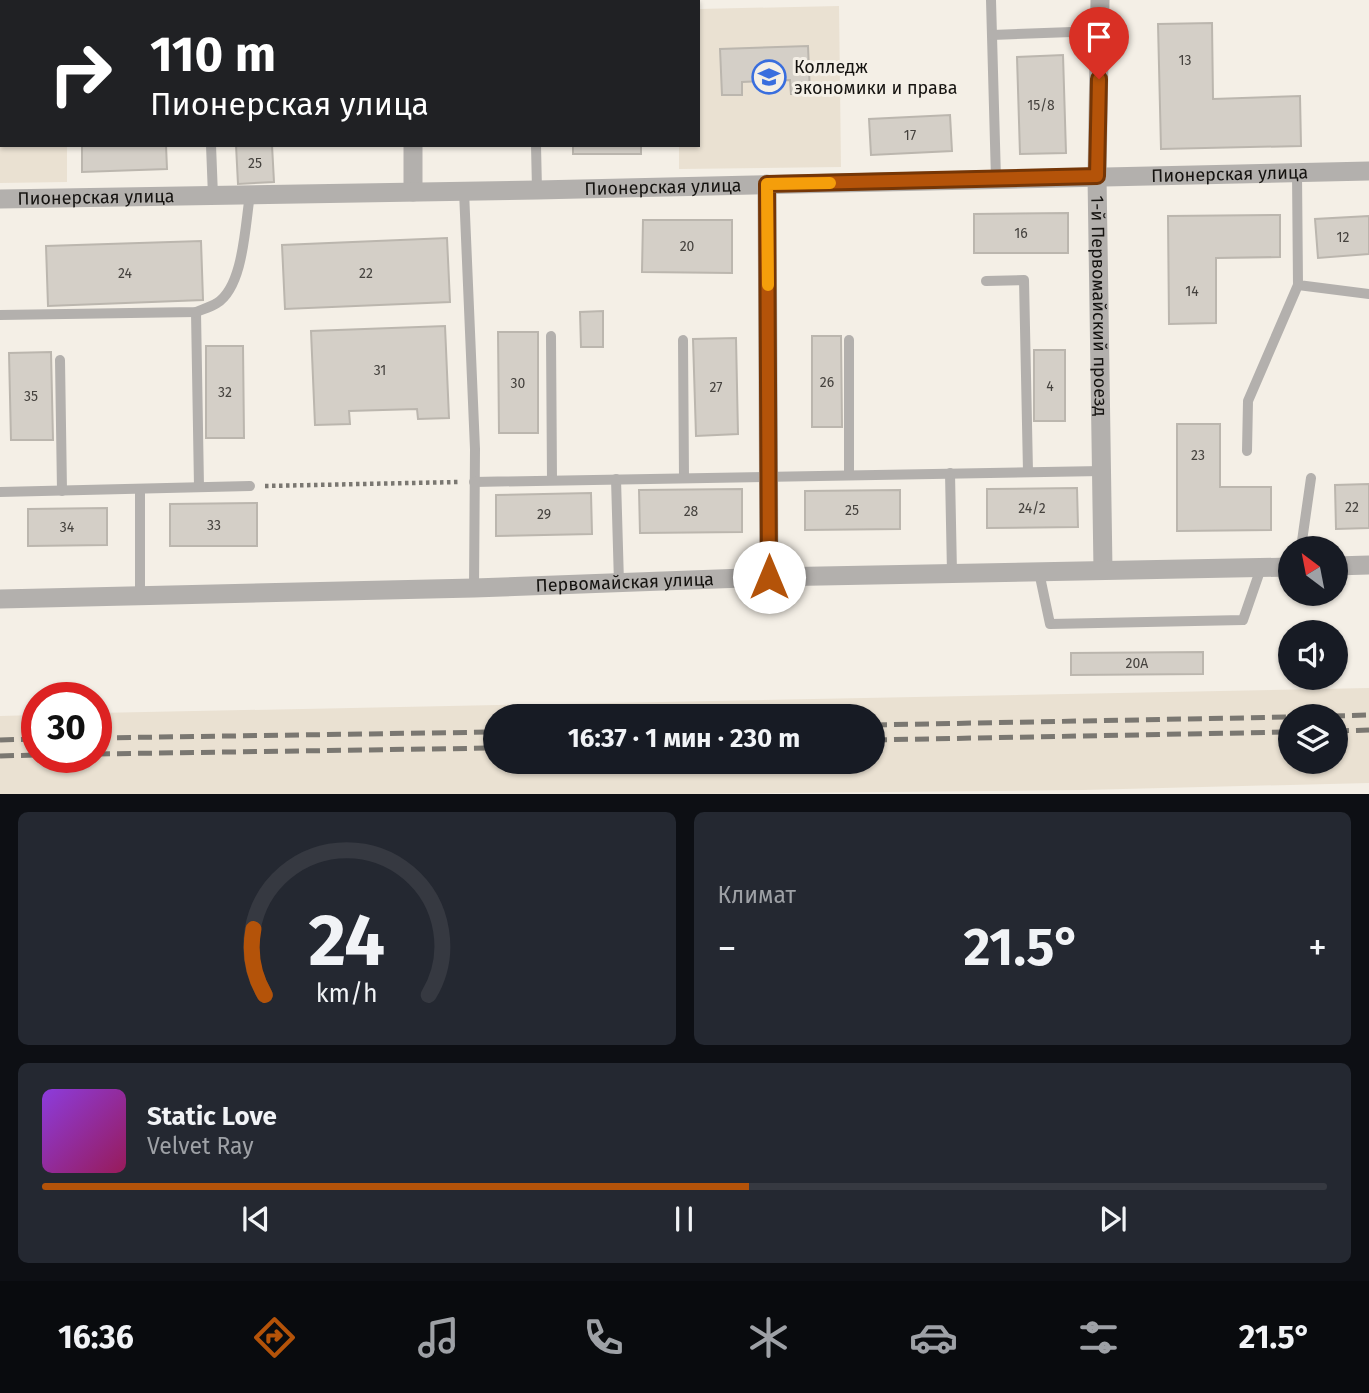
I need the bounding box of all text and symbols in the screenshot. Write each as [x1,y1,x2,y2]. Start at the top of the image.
pin [1069,7,1129,79]
icon: arrive [1080,18,1118,56]
text: 110 m [150,25,276,84]
icon: right [35,28,126,119]
house number: 13 [1178,52,1192,69]
place label: Колледж экономики и права [794,56,958,99]
school or university icon: Колледж экономики и права [750,58,788,96]
text: Пионерская улица [150,85,429,123]
house number: 15/8 [1027,97,1055,114]
house number: 17 [904,127,916,144]
house number: 25 [248,155,262,172]
street label: Пионерская улица [1151,161,1309,187]
street label: Пионерская улица [584,174,742,200]
street label: Пионерская улица [17,185,175,210]
street label: 1-й Первомайский проезд [1086,195,1112,417]
house number: 16 [1014,225,1028,242]
house number: 12 [1337,229,1350,246]
house number: 20 [680,238,695,255]
house number: 24 [118,265,133,282]
house number: 22 [359,265,373,282]
house number: 14 [1185,283,1199,300]
house number: 31 [374,362,386,379]
house number: 26 [820,374,834,391]
house number: 30 [511,375,526,392]
house number: 4 [1046,378,1054,395]
house number: 27 [709,379,723,396]
house number: 32 [218,384,232,401]
house number: 35 [24,388,38,405]
house number: 23 [1191,447,1205,464]
house number: 22 [1345,499,1359,516]
house number: 24/2 [1018,500,1046,517]
house number: 25 [845,502,859,519]
house number: 28 [684,503,699,520]
house number: 29 [537,506,551,523]
house number: 33 [207,517,221,534]
house number: 34 [60,519,75,536]
north arrow [1278,536,1348,606]
map controls [1278,536,1348,774]
position arrow [732,540,806,614]
street label: Первомайская улица [535,568,714,597]
button: sound [1278,620,1348,690]
house number: 20А [1126,655,1148,672]
speed limit sign: 30 [21,682,112,773]
button: layers [1278,704,1348,774]
text: 16:37 · 1 мин · 230 m [568,723,800,754]
text: Климат [718,881,796,909]
text: 24 [308,897,385,984]
text: 21.5° [964,916,1081,979]
text: − [718,925,737,971]
text: + [1308,925,1327,971]
text: km/h [316,978,378,1008]
text: Static Love [147,1101,277,1132]
text: Velvet Ray [147,1132,254,1160]
icon: previous [237,1200,275,1238]
icon: pause [665,1200,703,1238]
icon: next [1094,1200,1132,1238]
icon: directions [250,1313,299,1362]
icon: music [414,1313,463,1362]
icon: phone [579,1313,628,1362]
icon: climate [744,1313,793,1362]
icon: car [909,1313,958,1362]
icon: filters [1074,1313,1123,1362]
text: 16:36 [58,1318,134,1356]
text: 21.5° [1239,1318,1311,1356]

